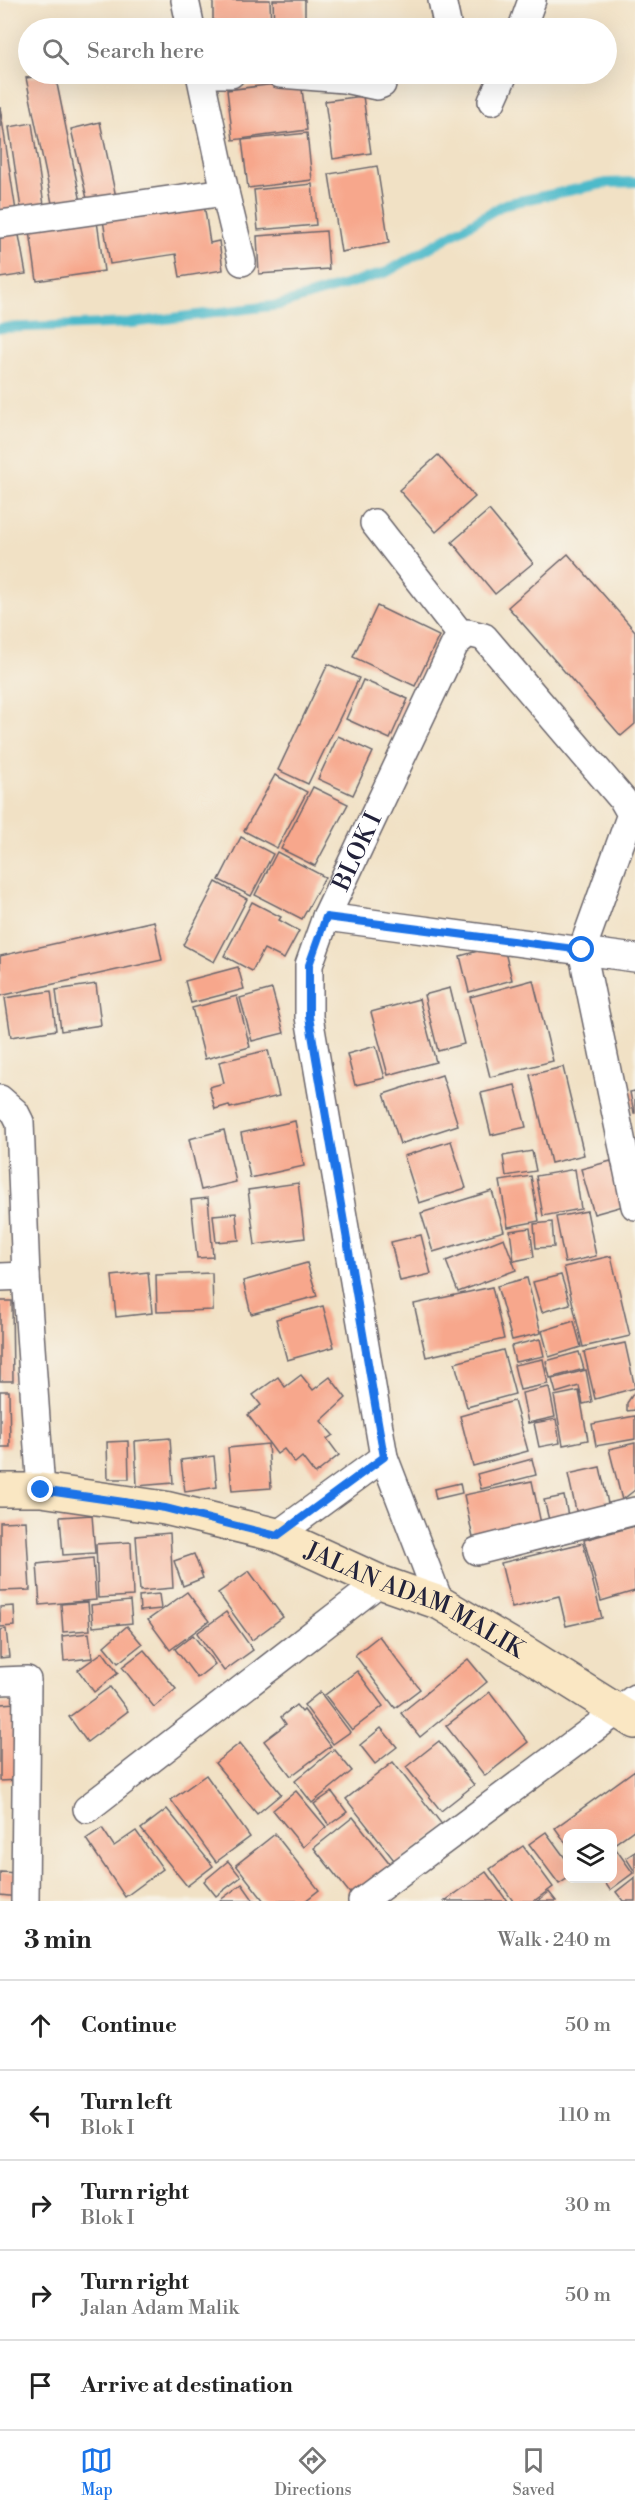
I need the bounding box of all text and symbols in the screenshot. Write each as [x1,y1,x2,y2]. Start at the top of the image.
search box [18,18,617,84]
icon: search [39,35,72,68]
text: Search here [87,38,204,65]
street label: BLOK I [326,808,389,897]
route start [568,936,594,962]
route end [27,1476,53,1502]
street label: JALAN ADAM MALIK [299,1535,531,1666]
map controls [563,1829,617,1883]
button: layers [563,1829,617,1883]
text: 3 min [24,1924,92,1956]
text: Walk · 240 m [498,1928,611,1953]
icon: ahead [24,2009,57,2042]
text: Continue [81,2012,177,2039]
text: 50 m [565,2013,611,2038]
text: Turn left [81,2089,172,2116]
icon: left [24,2099,57,2132]
text: 110 m [559,2103,611,2128]
text: Blok I [81,2116,134,2141]
text: Turn right [81,2179,189,2206]
icon: right [24,2189,57,2222]
text: 30 m [565,2193,611,2218]
text: Blok I [81,2206,134,2231]
text: Turn right [81,2269,189,2296]
icon: right [24,2279,57,2312]
text: 50 m [565,2283,611,2308]
text: Jalan Adam Malik [81,2296,239,2321]
icon: arrive [24,2369,57,2402]
text: Arrive at destination [81,2372,293,2399]
tab: Map [80,2444,113,2500]
tab: Directions [274,2444,352,2500]
tab: Saved [512,2444,555,2500]

